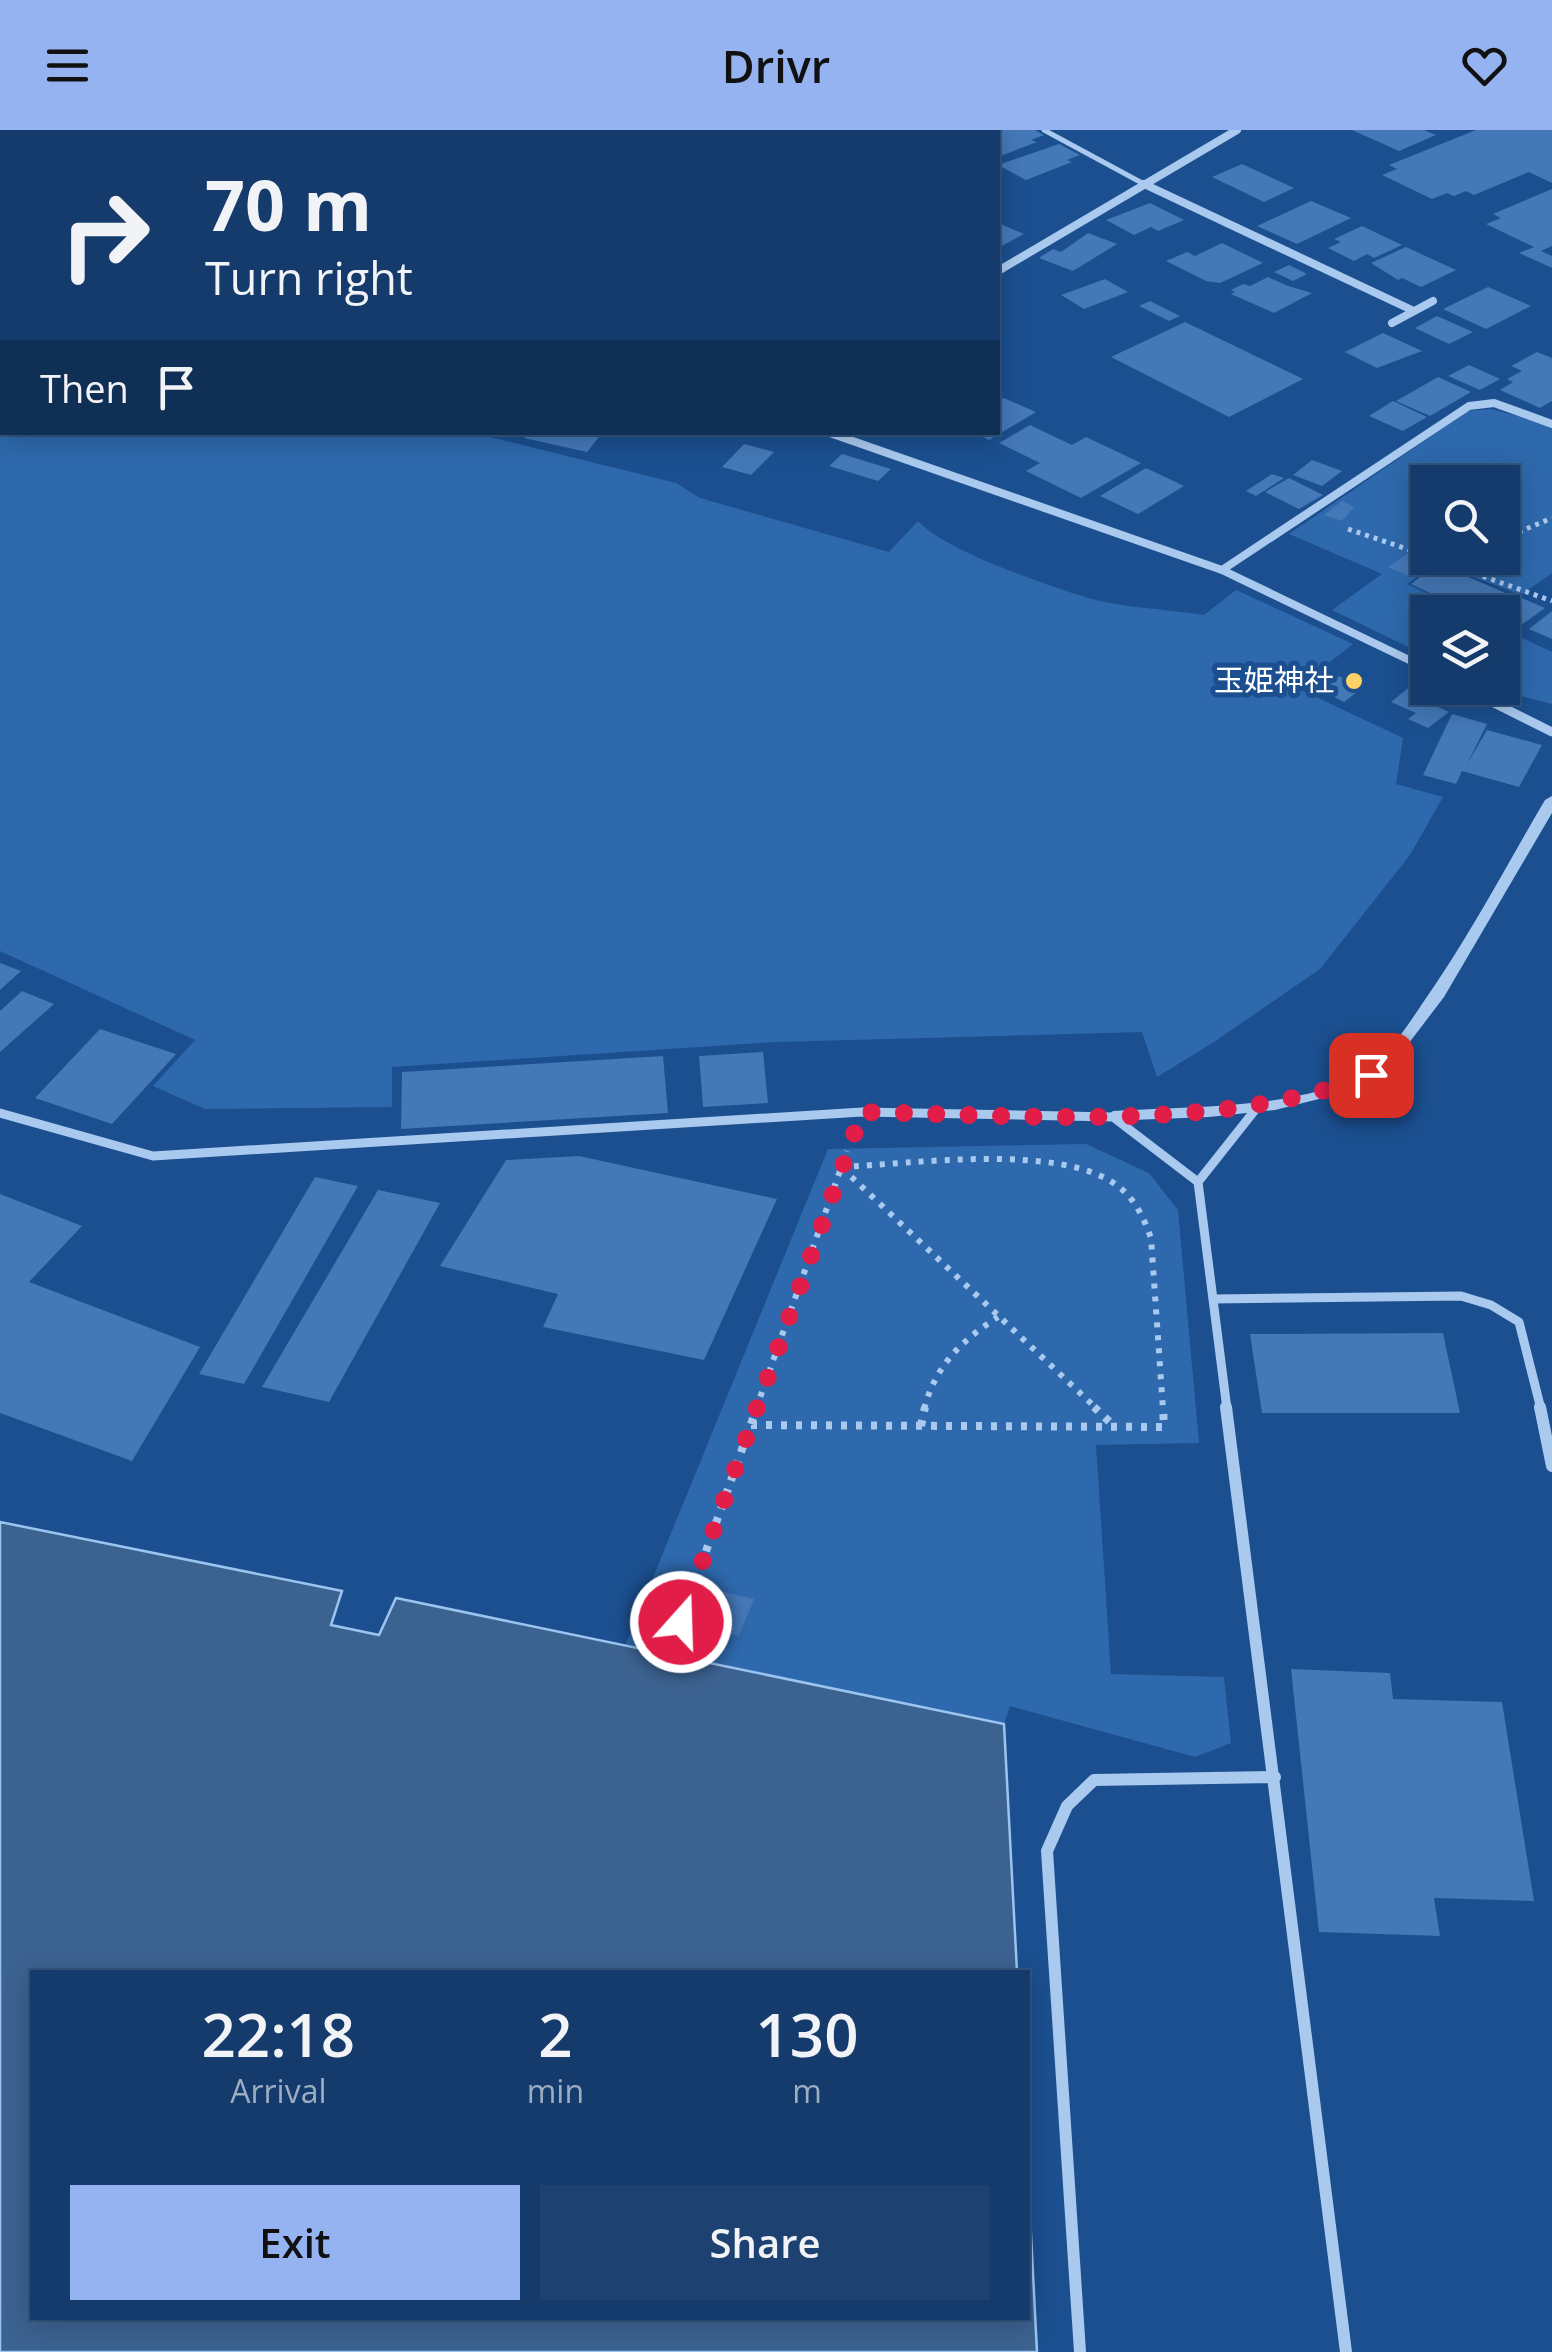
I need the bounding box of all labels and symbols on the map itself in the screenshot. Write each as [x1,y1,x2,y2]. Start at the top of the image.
place label: 玉姫神社 [1214,659,1334,700]
marker: 玉姫神社 [1343,670,1365,692]
pin [1329,1033,1414,1118]
position arrow [629,1570,733,1674]

